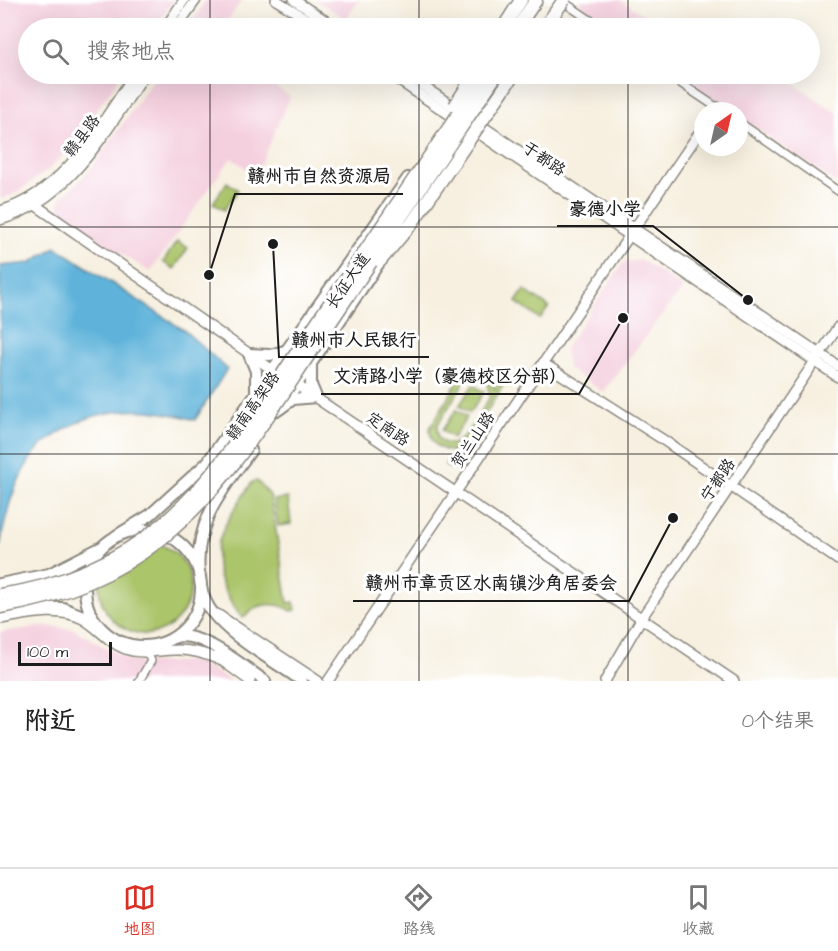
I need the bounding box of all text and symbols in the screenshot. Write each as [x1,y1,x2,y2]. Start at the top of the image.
search box [18,18,820,84]
icon: search [39,35,72,68]
text: 搜索地点 [87,36,175,67]
north arrow [694,102,748,156]
street label: 赣县路 [59,110,105,162]
street label: 于都路 [518,136,570,182]
callout: 赣州市自然资源局 [235,158,403,194]
text: 赣州市自然资源局 [247,164,391,189]
callout: 豪德小学 [557,190,653,226]
text: 豪德小学 [569,197,641,222]
street label: 长征大道 [321,248,375,314]
callout: 赣州市人民银行 [279,321,429,357]
text: 赣州市人民银行 [291,328,417,353]
callout: 文清路小学（豪德校区分部） [321,358,579,394]
text: 文清路小学（豪德校区分部） [333,364,567,389]
street label: 赣南高架路 [221,367,285,445]
street label: 定南路 [362,406,414,452]
street label: 贺兰山路 [446,407,500,473]
street label: 宁都路 [695,454,741,506]
callout: 赣州市章贡区水南镇沙角居委会 [353,565,629,601]
text: 赣州市章贡区水南镇沙角居委会 [365,571,617,596]
scale bar [18,639,112,666]
text: 100 m [27,641,68,663]
text: 附近 [24,703,76,739]
text: 0个结果 [741,707,814,735]
tab: 地图 [123,881,156,940]
tab: 路线 [402,881,435,940]
tab: 收藏 [682,881,715,940]

